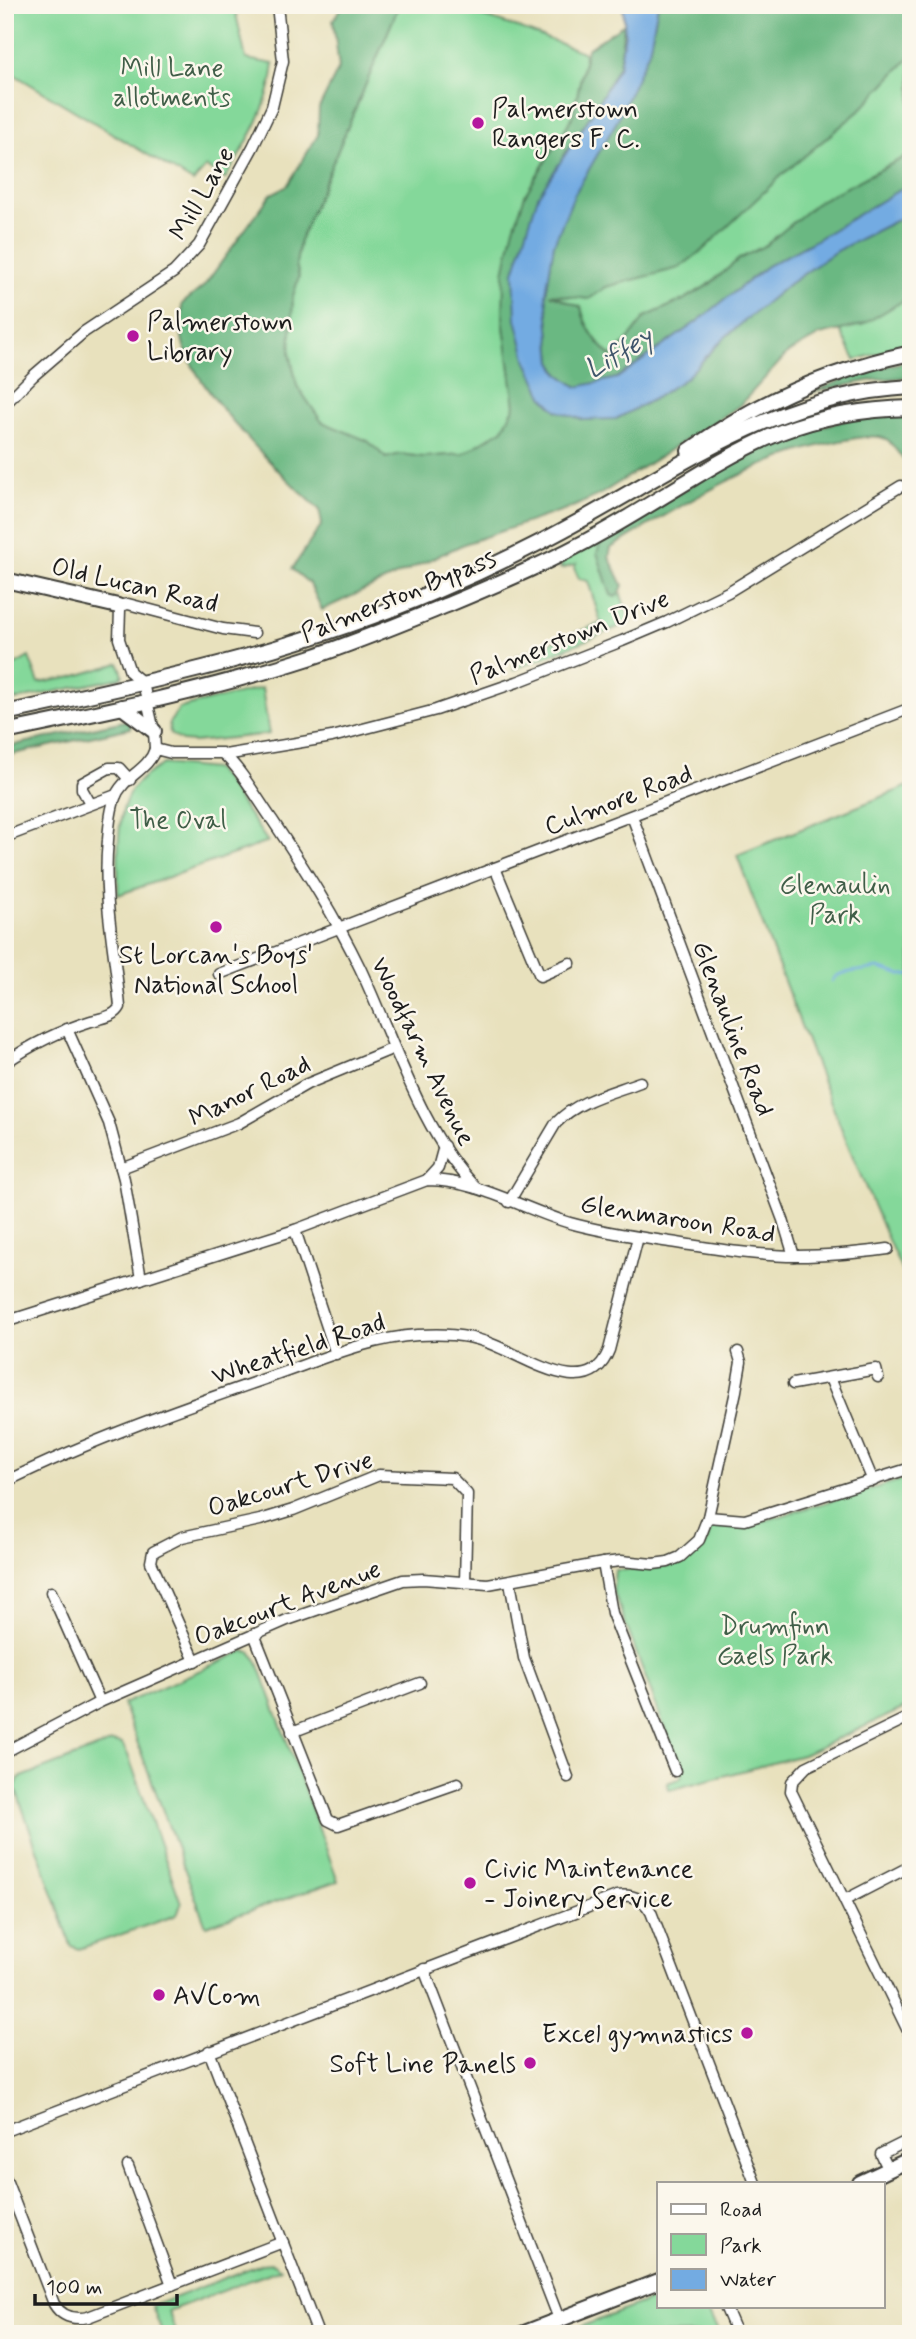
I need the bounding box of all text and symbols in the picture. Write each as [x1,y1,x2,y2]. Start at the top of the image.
park label: Mill Lane allotments [113,52,231,116]
place label: Palmerstown Rangers F. C. [492,93,640,159]
marker: Palmerstown Rangers F. C. [470,115,486,131]
street label: Mill Lane [162,141,243,247]
place label: Palmerstown Library [147,306,293,370]
water label: Liffey [579,319,661,388]
marker: Palmerstown Library [125,328,141,344]
street label: Palmerston Bypass [296,542,501,652]
street label: Old Lucan Road [48,550,221,622]
street label: Palmerstown Drive [465,582,675,693]
street label: Culmore Road [540,757,698,845]
park label: The Oval [129,804,227,838]
park label: Glenaulin Park [779,869,891,933]
marker: St Lorcan's Boys' National School [208,919,224,935]
street label: Glenauline Road [683,936,781,1121]
place label: St Lorcan's Boys' National School [119,939,313,1003]
street label: Woodfarm Avenue [362,952,483,1152]
street label: Manor Road [183,1048,316,1136]
street label: Glenmaroon Road [578,1188,778,1252]
street label: Wheatfield Road [208,1306,390,1394]
street label: Oakcourt Drive [204,1444,377,1526]
street label: Oakcourt Avenue [189,1553,386,1655]
park label: Drumfinn Gaels Park [717,1610,833,1674]
place label: Civic Maintenance - Joinery Service [484,1853,693,1917]
marker: Civic Maintenance - Joinery Service [462,1875,478,1891]
place label: AVCom [173,1980,261,2014]
marker: AVCom [151,1987,167,2003]
place label: Excel gymnastics [542,2018,733,2052]
marker: Excel gymnastics [739,2025,755,2041]
place label: Soft Line Panels [330,2048,516,2082]
marker: Soft Line Panels [522,2055,538,2071]
legend [657,2182,884,2308]
text: Road [720,2196,762,2224]
text: Park [720,2232,762,2260]
scale bar [35,2262,177,2306]
text: Water [720,2266,776,2294]
text: 100 m [46,2274,102,2302]

